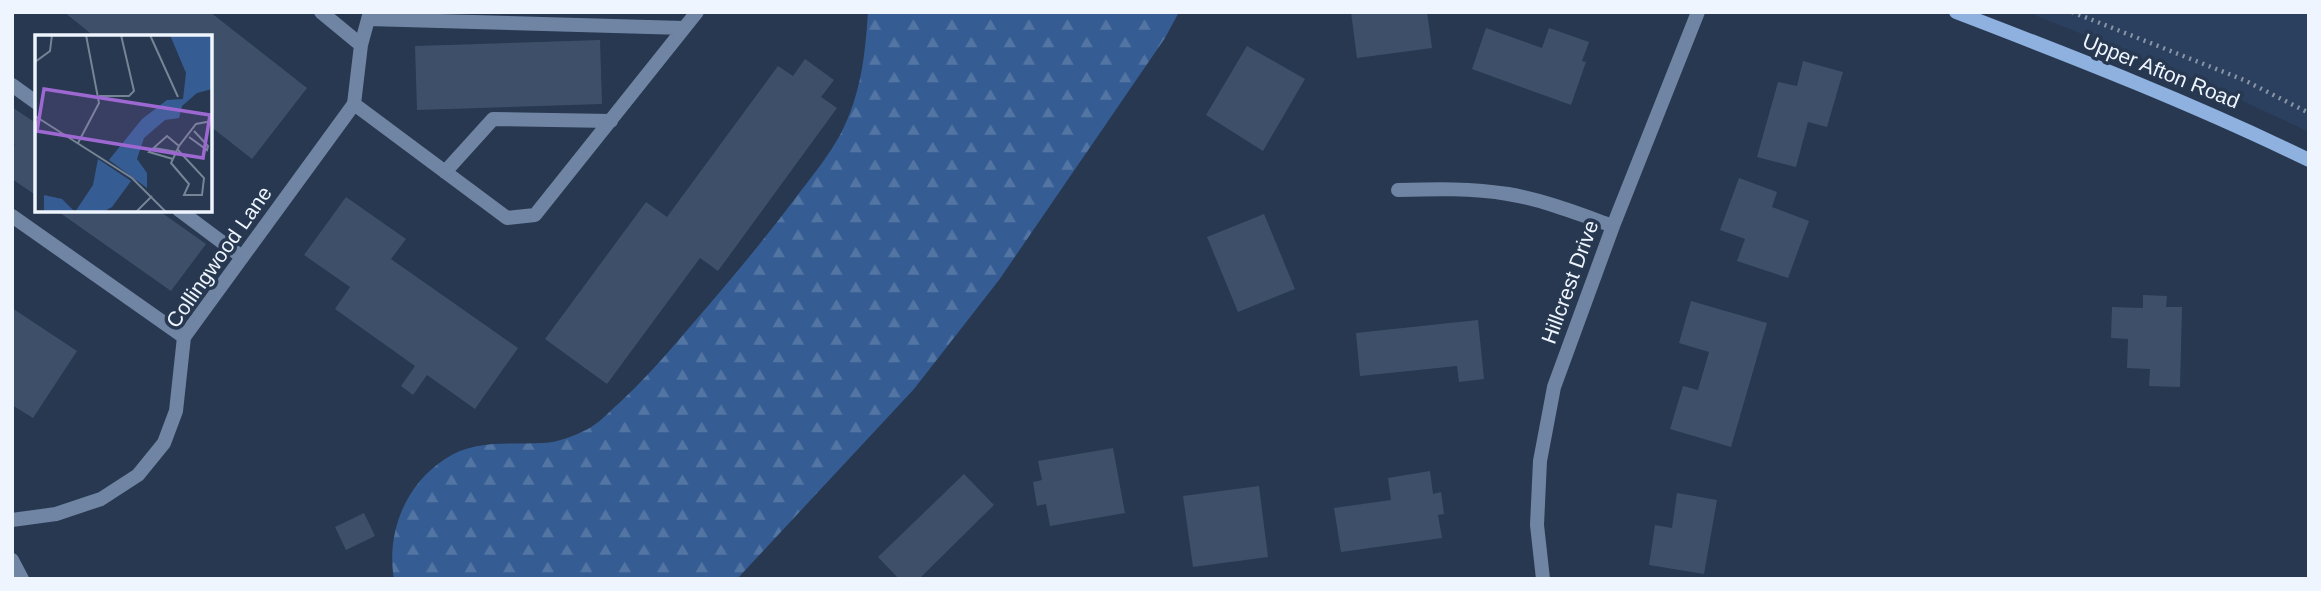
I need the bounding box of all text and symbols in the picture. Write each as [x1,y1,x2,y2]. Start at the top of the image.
street label: Upper Afton Road [2079,29,2243,112]
inset map [35,35,212,212]
street label: Collingwood Lane [161,182,276,332]
street label: Hillcrest Drive [1537,217,1602,347]

